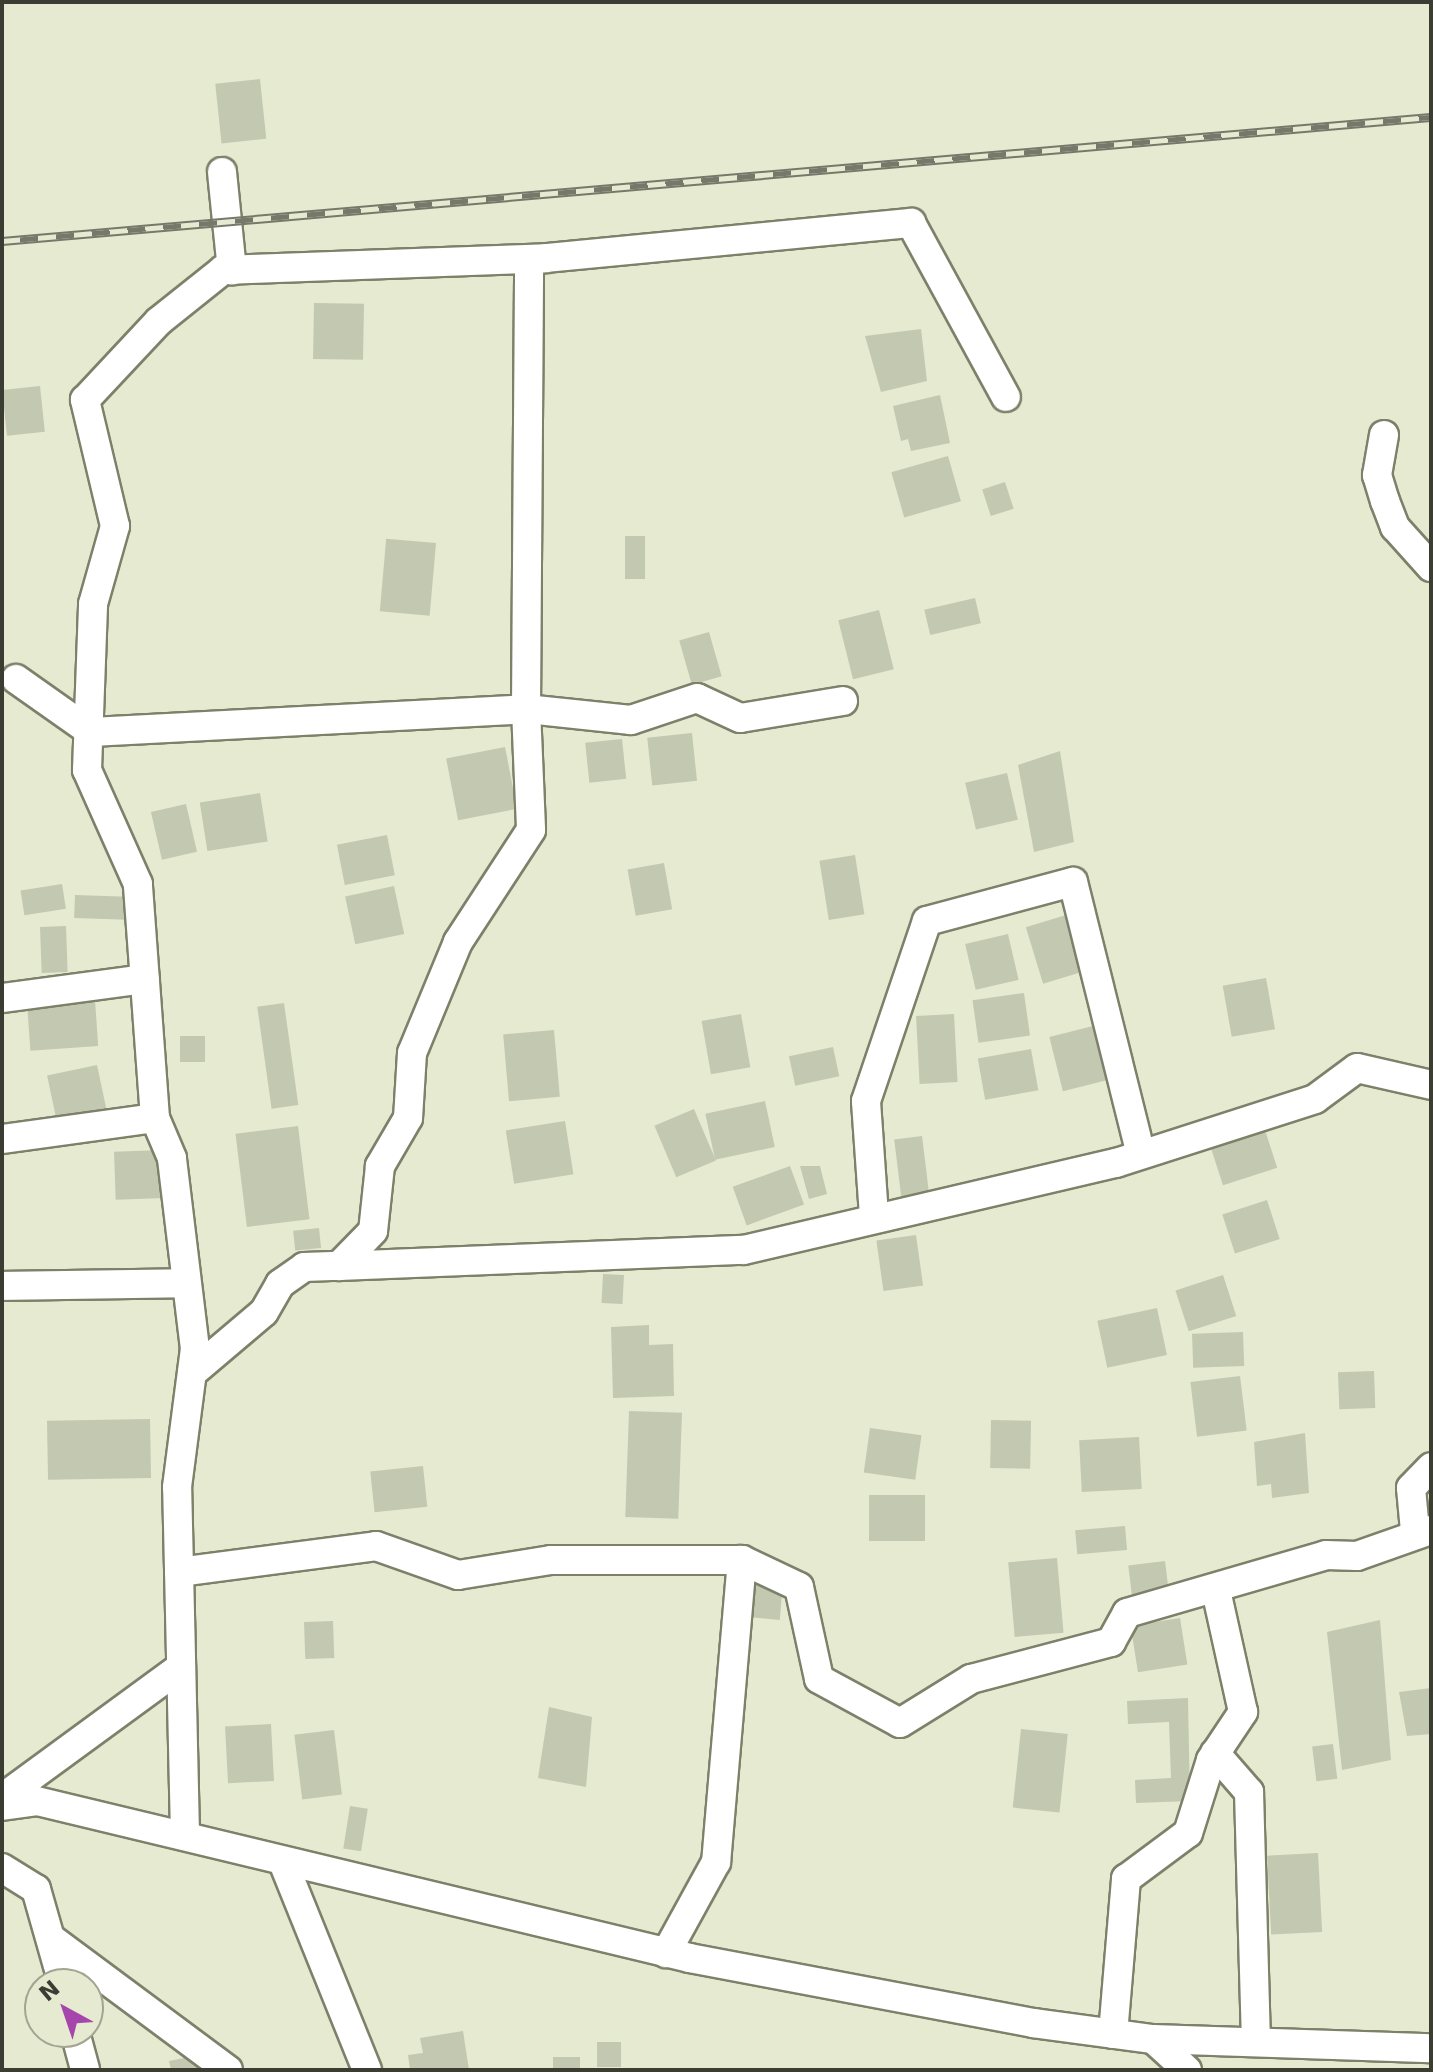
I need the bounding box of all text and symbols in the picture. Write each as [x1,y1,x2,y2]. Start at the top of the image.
north arrow [24,1968,104,2048]
text: N [34,1975,65,2006]

